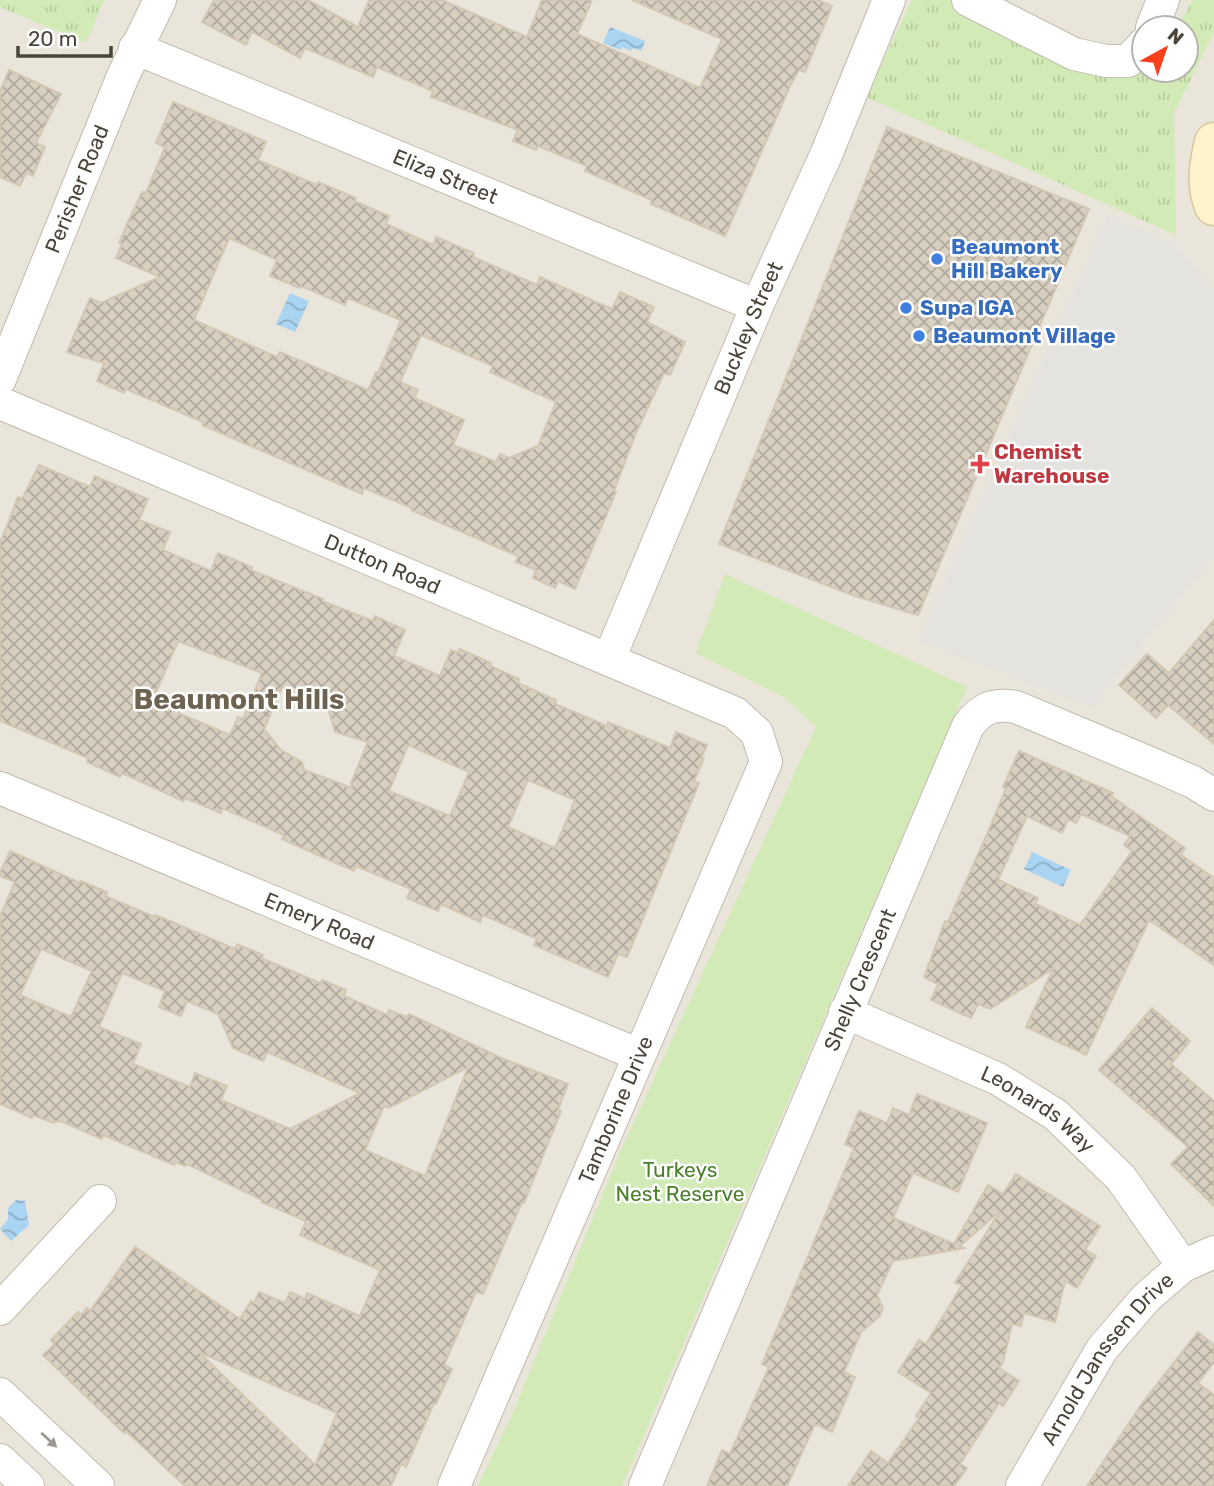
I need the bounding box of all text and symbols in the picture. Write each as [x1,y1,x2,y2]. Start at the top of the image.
scale bar [18,14,110,58]
north arrow [1130,14,1200,84]
text: N [1163,23,1188,50]
text: 20 m [28,26,77,51]
street label: Perisher Road [39,121,114,257]
street label: Eliza Street [389,143,502,209]
place label: Beaumont Hill Bakery [951,234,1063,283]
marker: Beaumont Hill Bakery [929,251,945,267]
street label: Buckley Street [708,257,788,398]
place label: Supa IGA [920,295,1014,320]
marker: Supa IGA [898,300,914,316]
place label: Beaumont Village [933,323,1116,348]
marker: Beaumont Village [911,328,927,344]
place label: Chemist Warehouse [994,439,1109,488]
marker: Chemist Warehouse [972,456,988,472]
street label: Dutton Road [321,528,444,599]
district label: Beaumont Hills [134,683,344,716]
street label: Emery Road [261,887,378,955]
street label: Shelly Crescent [818,905,901,1055]
street label: Tamborine Drive [573,1032,658,1188]
street label: Leonards Way [977,1060,1101,1158]
park label: Turkeys Nest Reserve [615,1157,745,1206]
street label: Arnold Janssen Drive [1036,1267,1178,1449]
one-way arrow [40,1432,58,1448]

